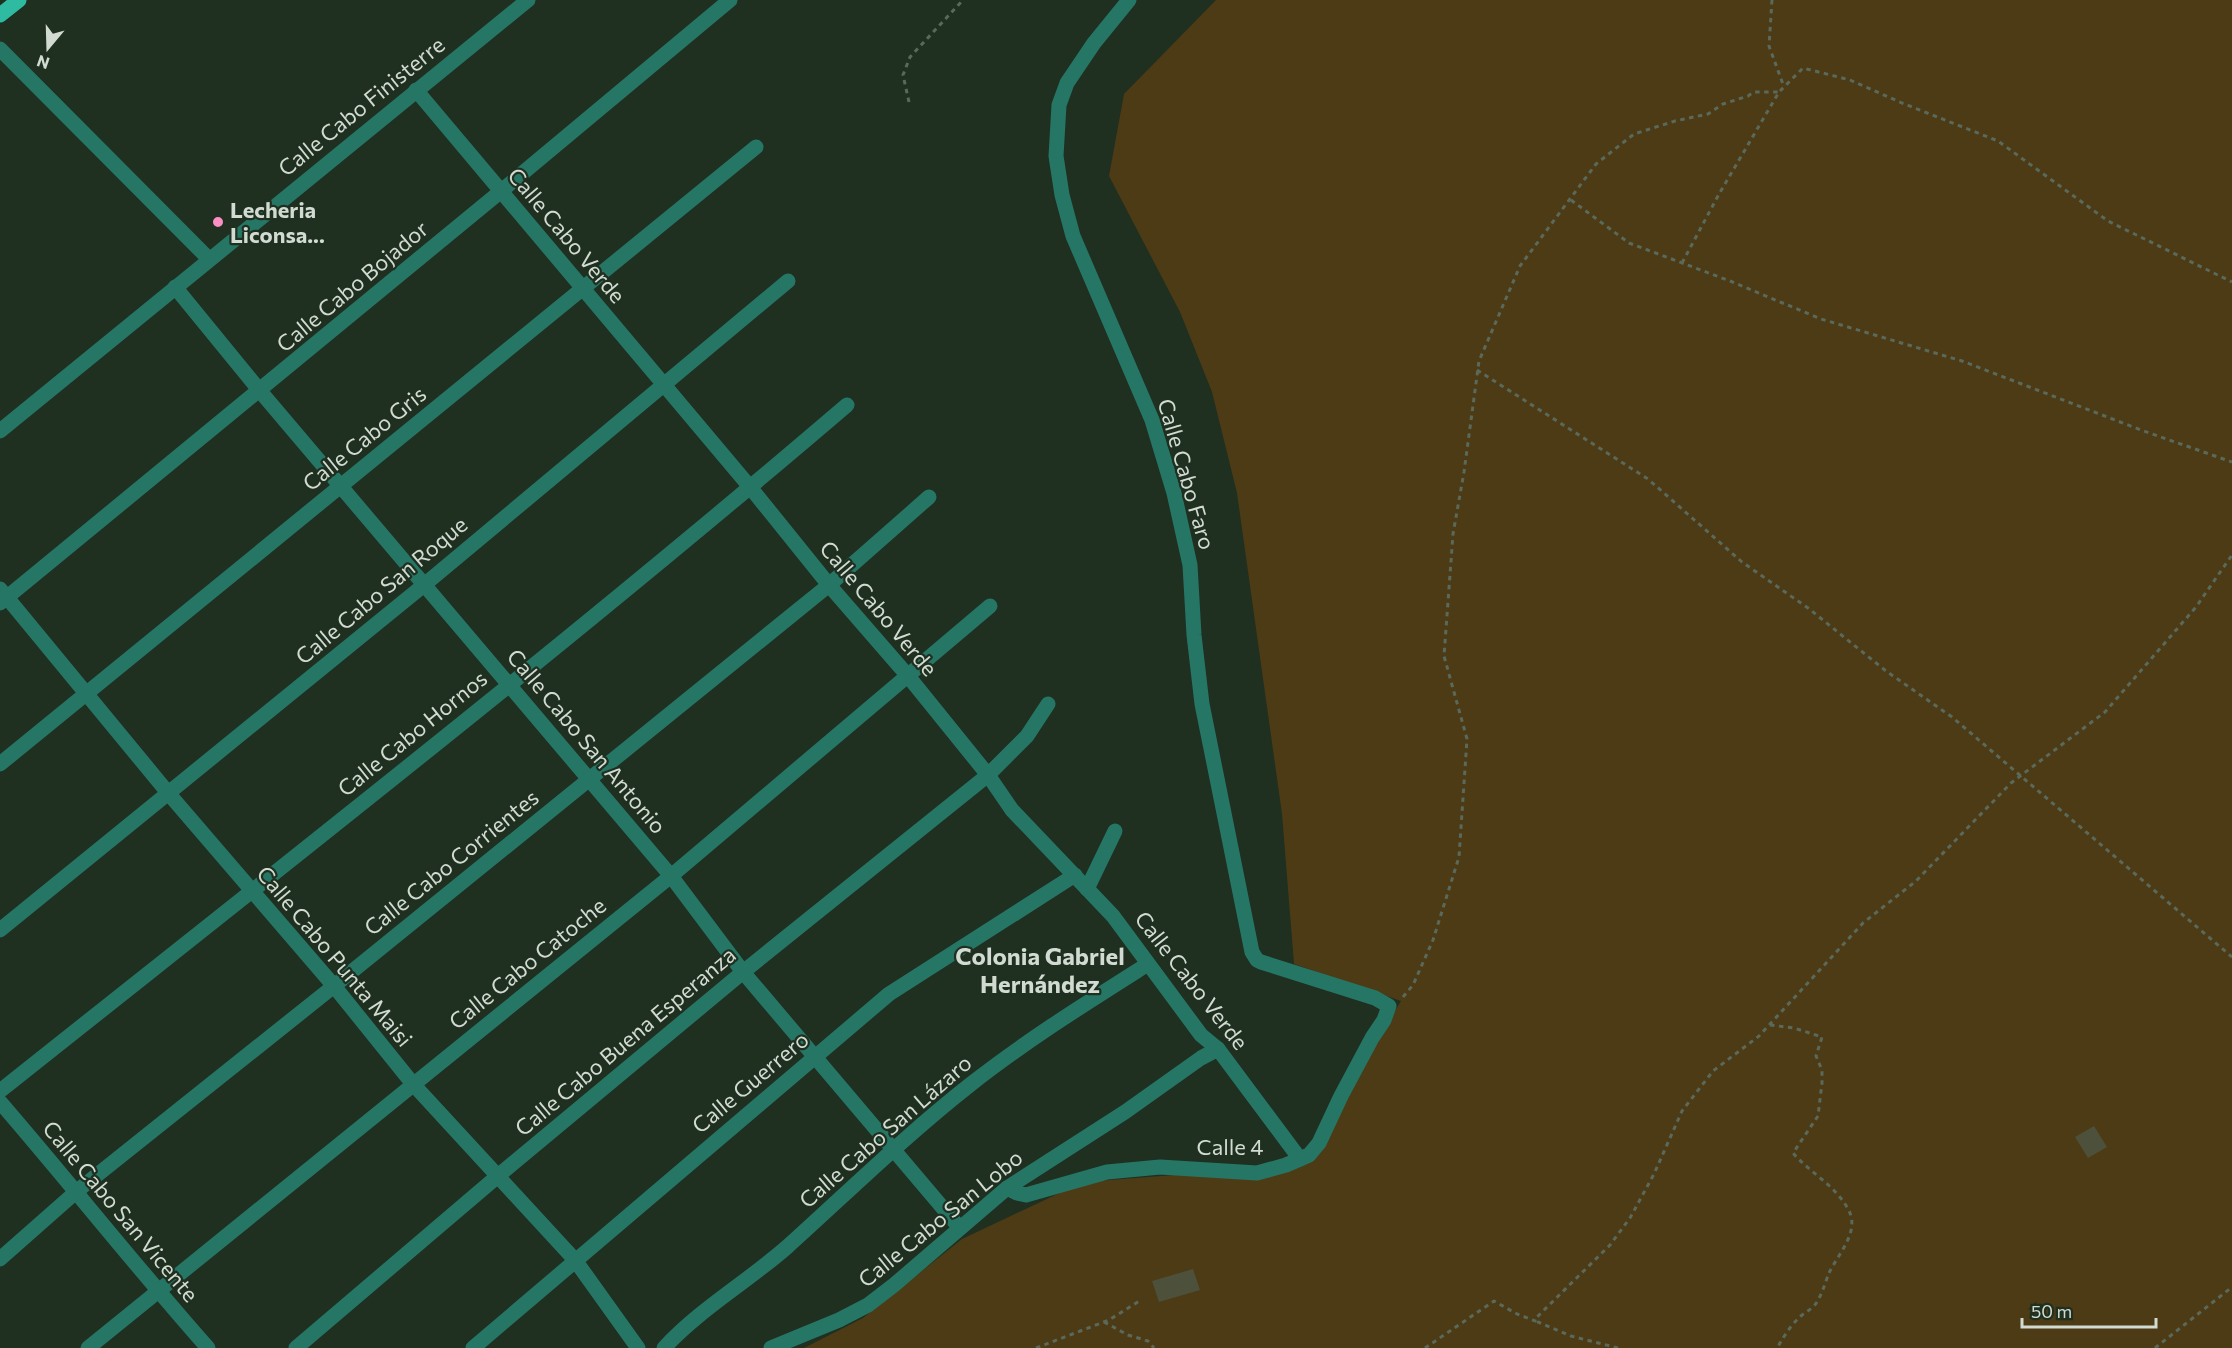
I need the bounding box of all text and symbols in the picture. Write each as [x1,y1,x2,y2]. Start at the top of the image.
north arrow [18,18,78,78]
street label: Calle Cabo Finisterre [272,31,450,181]
text: N [34,52,52,74]
street label: Calle Cabo Verde [503,162,631,308]
place label: Lecheria Liconsa... [230,196,325,248]
marker: Lecheria Liconsa... [211,215,225,229]
street label: Calle Cabo Bojador [271,215,433,357]
street label: Calle Cabo Gris [297,380,431,496]
street label: Calle Cabo Faro [1153,395,1221,553]
street label: Calle Cabo San Roque [290,510,472,670]
street label: Calle Cabo Verde [815,535,943,681]
street label: Calle Cabo San Antonio [502,643,672,839]
street label: Calle Cabo Hornos [332,664,492,802]
street label: Calle Cabo Corrientes [358,783,544,941]
street label: Calle Cabo Punta Maisi [252,860,418,1052]
street label: Calle Cabo Catoche [443,891,611,1035]
street label: Calle Cabo Verde [1130,905,1254,1055]
street label: Calle Cabo Buena Esperanza [509,941,741,1141]
district label: Colonia Gabriel Hernández [955,941,1125,998]
street label: Calle Guerrero [686,1025,814,1139]
street label: Calle Cabo San Lázaro [793,1049,977,1213]
street label: Calle Cabo San Vicente [37,1115,205,1307]
street label: Calle 4 [1197,1133,1263,1160]
street label: Calle Cabo San Lobo [852,1143,1028,1293]
scale bar [2022,1291,2156,1329]
text: 50 m [2031,1300,2072,1322]

